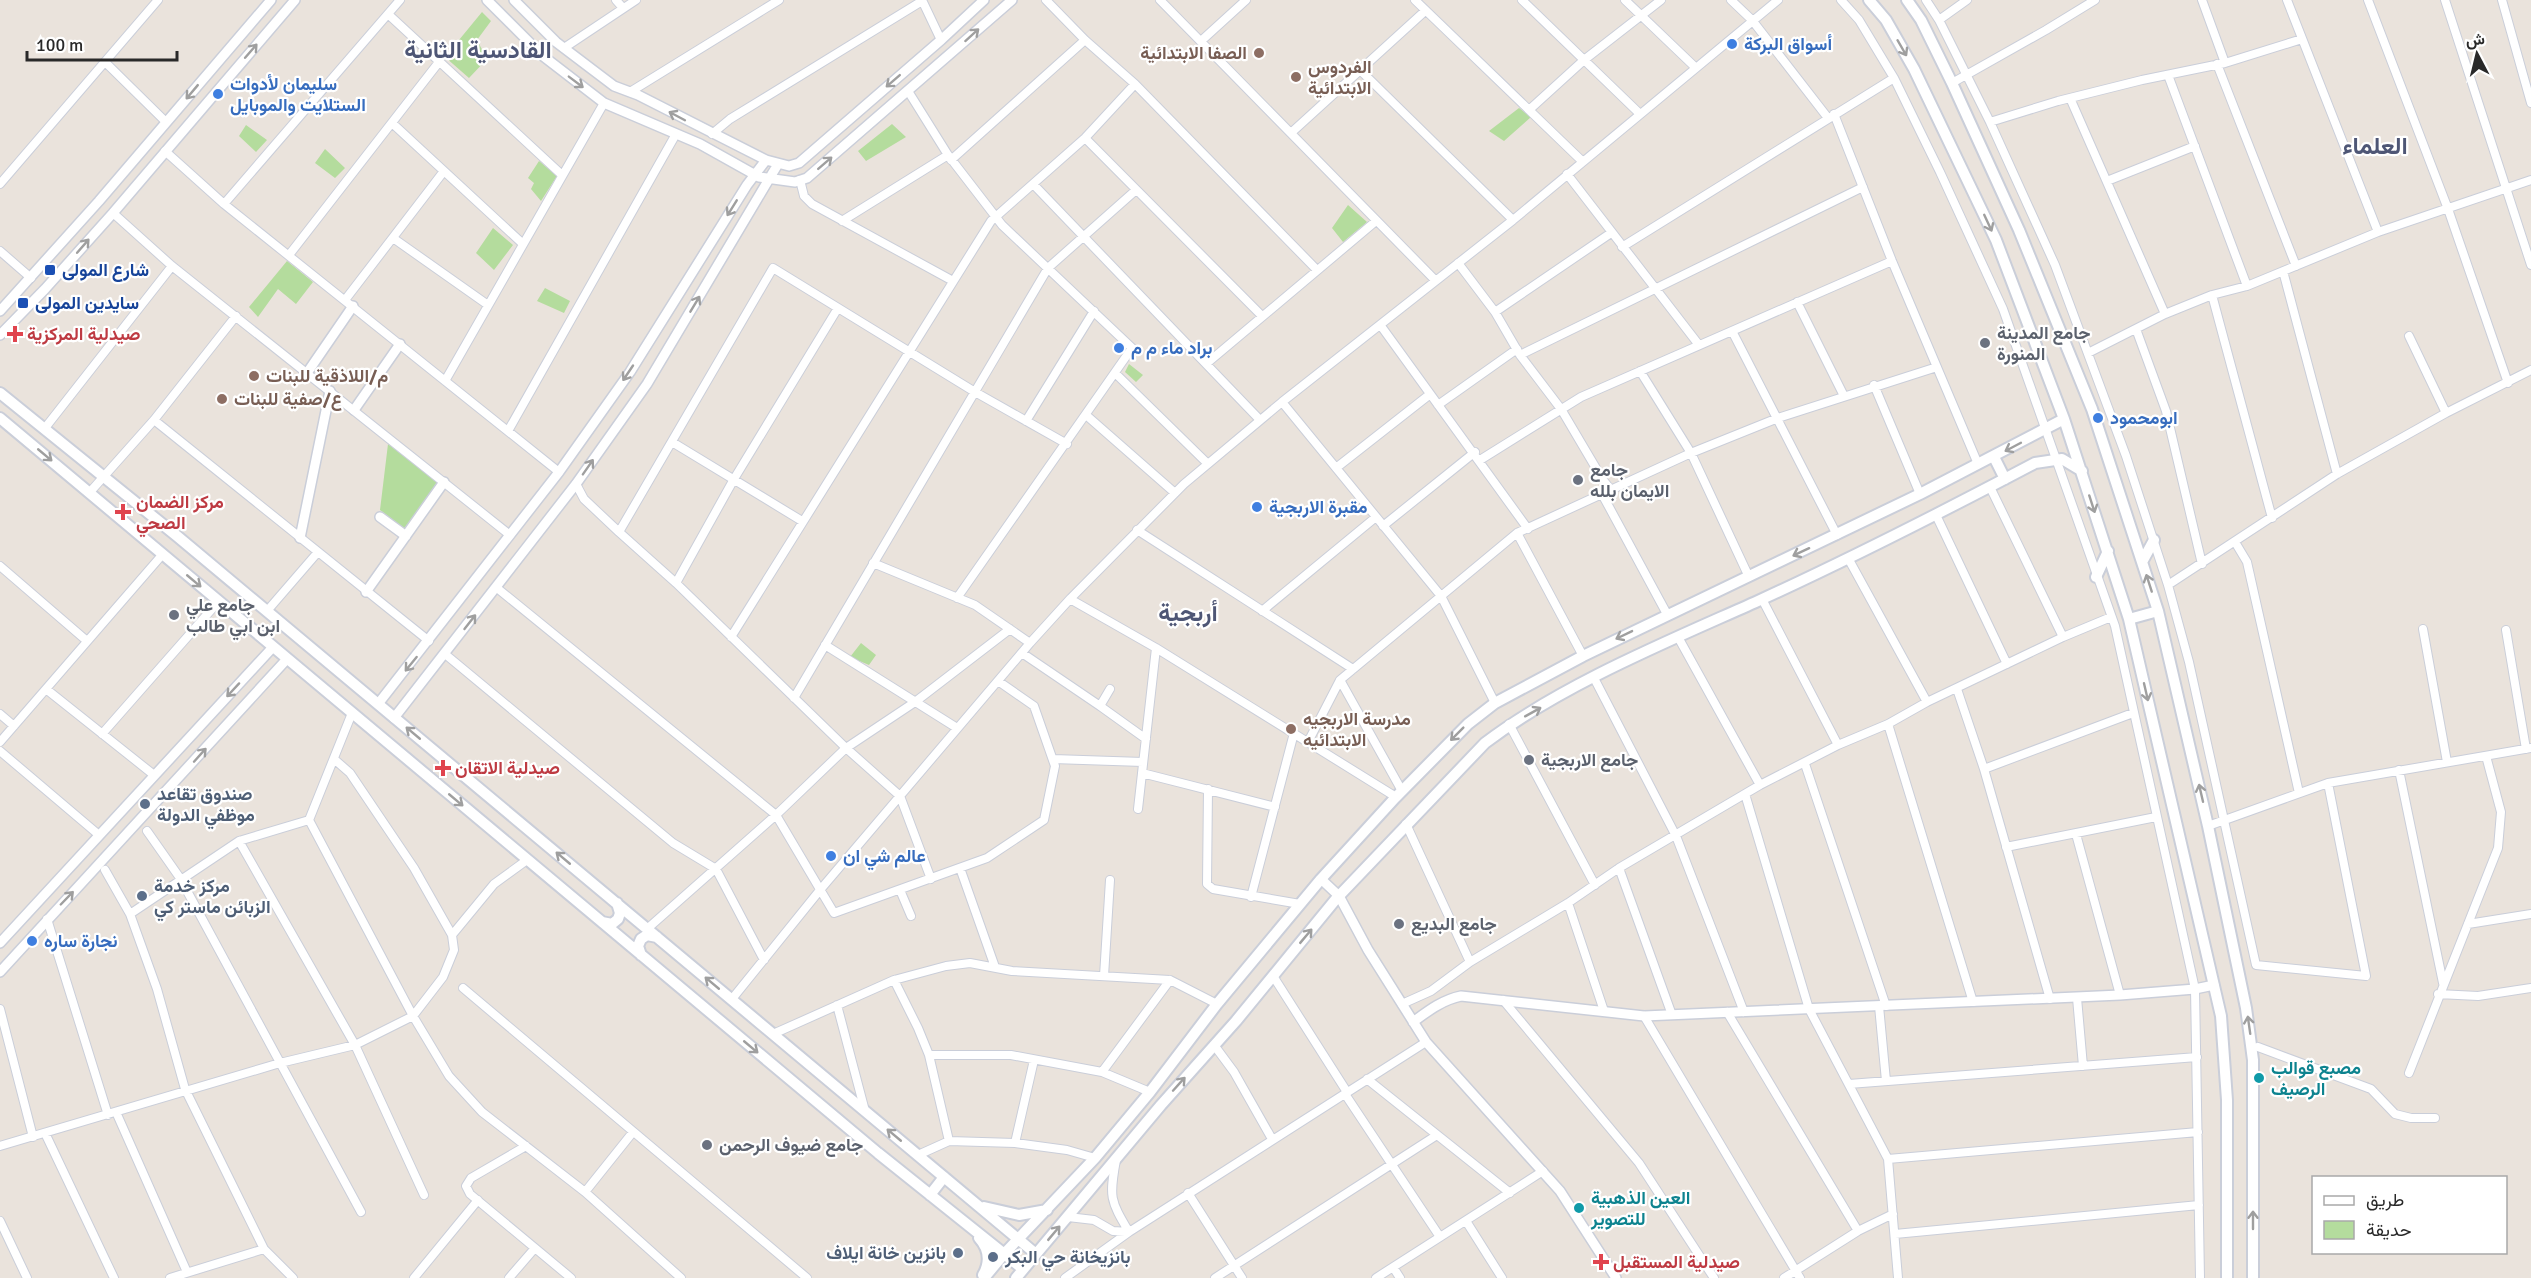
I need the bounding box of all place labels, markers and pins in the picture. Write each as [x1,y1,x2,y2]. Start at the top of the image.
place label: أسواق البركة [1744,33,1832,55]
marker: أسواق البركة [1725,37,1739,51]
place label: الصفا الابتدائية [1140,42,1247,64]
marker: الصفا الابتدائية [1252,46,1266,60]
place label: الفردوس الابتدائية [1308,56,1372,99]
marker: الفردوس الابتدائية [1289,70,1303,84]
place label: سليمان لأدوات الستلايت والموبايل [230,73,366,116]
marker: سليمان لأدوات الستلايت والموبايل [211,87,225,101]
place label: شارع المولى [62,259,149,282]
marker: شارع المولى [43,263,57,277]
place label: سايدين المولى [35,292,139,314]
marker: سايدين المولى [16,296,30,310]
place label: جامع المدينة المنورة [1997,322,2091,365]
place label: صيدلية المركزية [27,323,141,345]
marker: صيدلية المركزية [8,327,22,341]
marker: جامع المدينة المنورة [1978,336,1992,350]
place label: براد ماء م م [1131,337,1213,360]
marker: براد ماء م م [1112,341,1126,355]
place label: م/اللاذقية للبنات [266,365,388,388]
marker: م/اللاذقية للبنات [247,369,261,383]
place label: ع/صفية للبنات [234,388,342,411]
marker: ع/صفية للبنات [215,392,229,406]
place label: ابومحمود [2110,407,2178,429]
marker: ابومحمود [2091,411,2105,425]
place label: جامع الايمان بلله [1590,459,1669,502]
marker: جامع الايمان بلله [1571,473,1585,487]
place label: مركز الضمان الصحي [136,491,224,538]
place label: مقبرة الاربجية [1269,496,1368,518]
marker: مقبرة الاربجية [1250,500,1264,514]
marker: مركز الضمان الصحي [114,503,132,521]
place label: جامع علي ابن ابي طالب [186,594,280,641]
marker: جامع علي ابن ابي طالب [167,608,181,622]
place label: مدرسة الاربجيه الابتدائيه [1303,708,1411,751]
marker: مدرسة الاربجيه الابتدائيه [1284,722,1298,736]
place label: جامع الاربجية [1541,749,1638,772]
marker: جامع الاربجية [1522,753,1536,767]
place label: صيدلية الاتقان [455,757,560,779]
marker: صيدلية الاتقان [436,761,450,775]
place label: صندوق تقاعد موظفي الدولة [157,783,255,830]
marker: صندوق تقاعد موظفي الدولة [138,797,152,811]
place label: عالم شي ان [843,845,926,871]
marker: عالم شي ان [824,849,838,863]
place label: مركز خدمة الزبائن ماستر كي [154,875,271,922]
marker: مركز خدمة الزبائن ماستر كي [135,889,149,903]
place label: جامع البديع [1411,913,1497,936]
marker: جامع البديع [1392,917,1406,931]
place label: نجارة ساره [44,930,118,952]
marker: نجارة ساره [25,934,39,948]
place label: مصبع قوالب الرصيف [2271,1057,2361,1100]
marker: مصبع قوالب الرصيف [2252,1071,2266,1085]
place label: جامع ضيوف الرحمن [719,1134,863,1157]
marker: جامع ضيوف الرحمن [700,1138,714,1152]
place label: العين الذهبية للتصوير [1590,1187,1691,1230]
marker: العين الذهبية للتصوير [1572,1201,1586,1215]
place label: بانزين خانة ايلاف [826,1242,946,1264]
marker: بانزين خانة ايلاف [951,1246,965,1260]
place label: بانزيخانة حي البكر [1004,1246,1130,1272]
marker: بانزيخانة حي البكر [986,1250,1000,1264]
place label: صيدلية المستقبل [1613,1251,1740,1273]
marker: صيدلية المستقبل [1594,1255,1608,1269]

